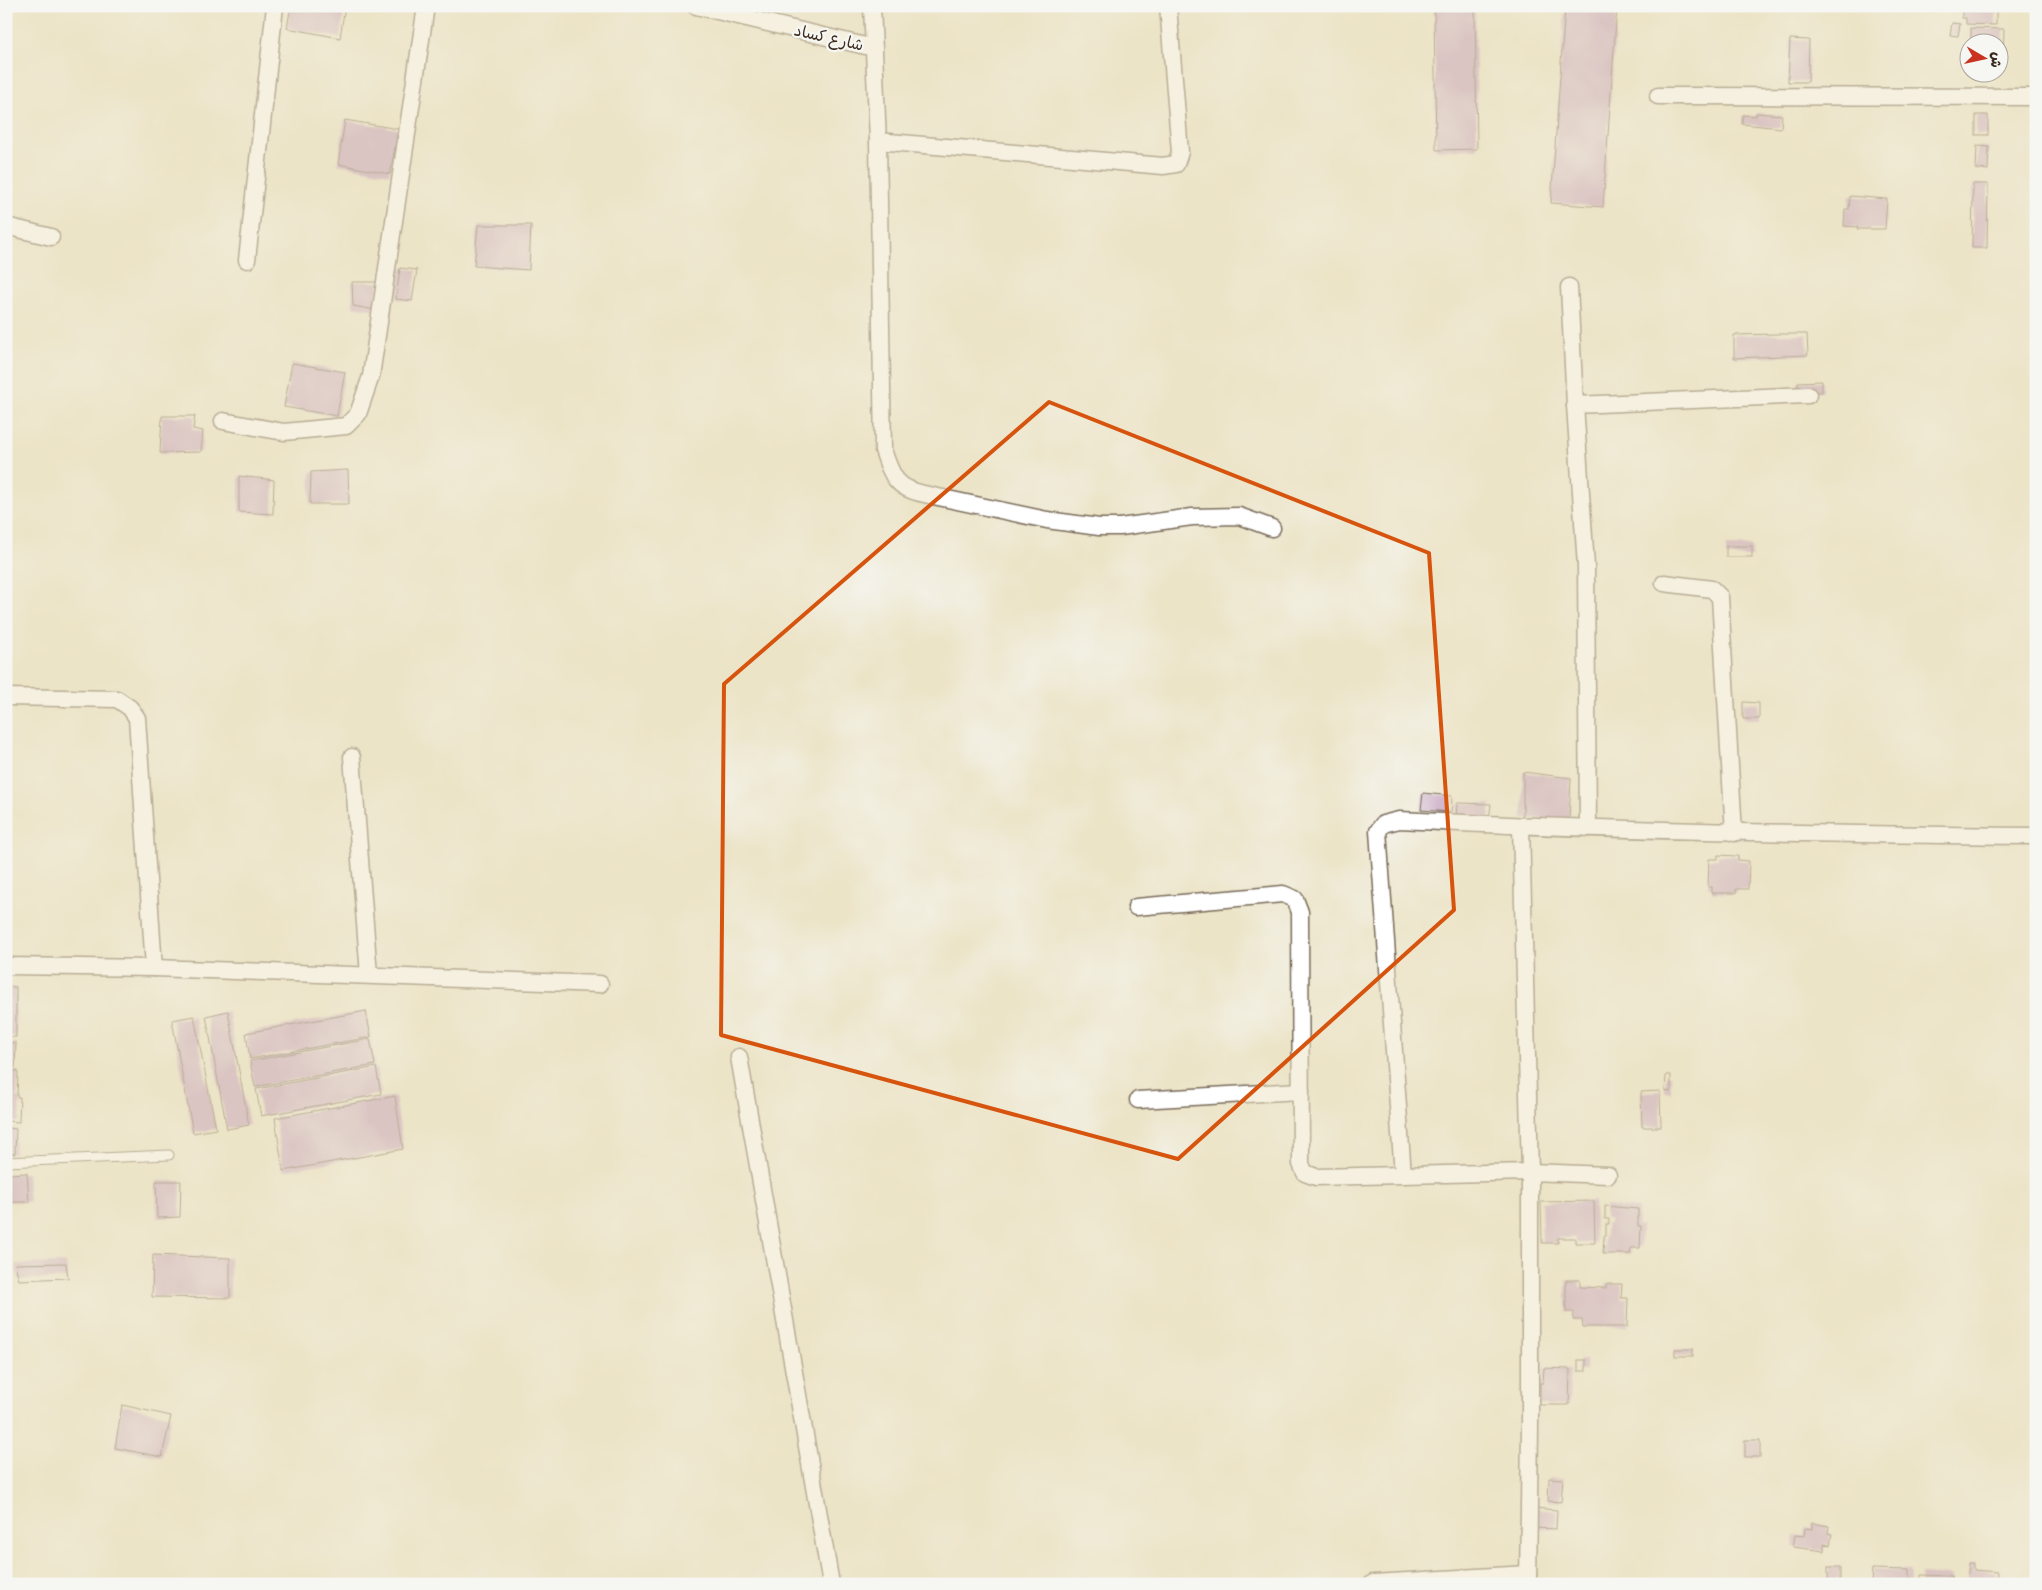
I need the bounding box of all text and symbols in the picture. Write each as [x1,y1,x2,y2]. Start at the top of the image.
street label: شارع كساد [792,20,865,57]
north arrow [1960,32,2010,82]
text: ش [1987,51,2006,69]

